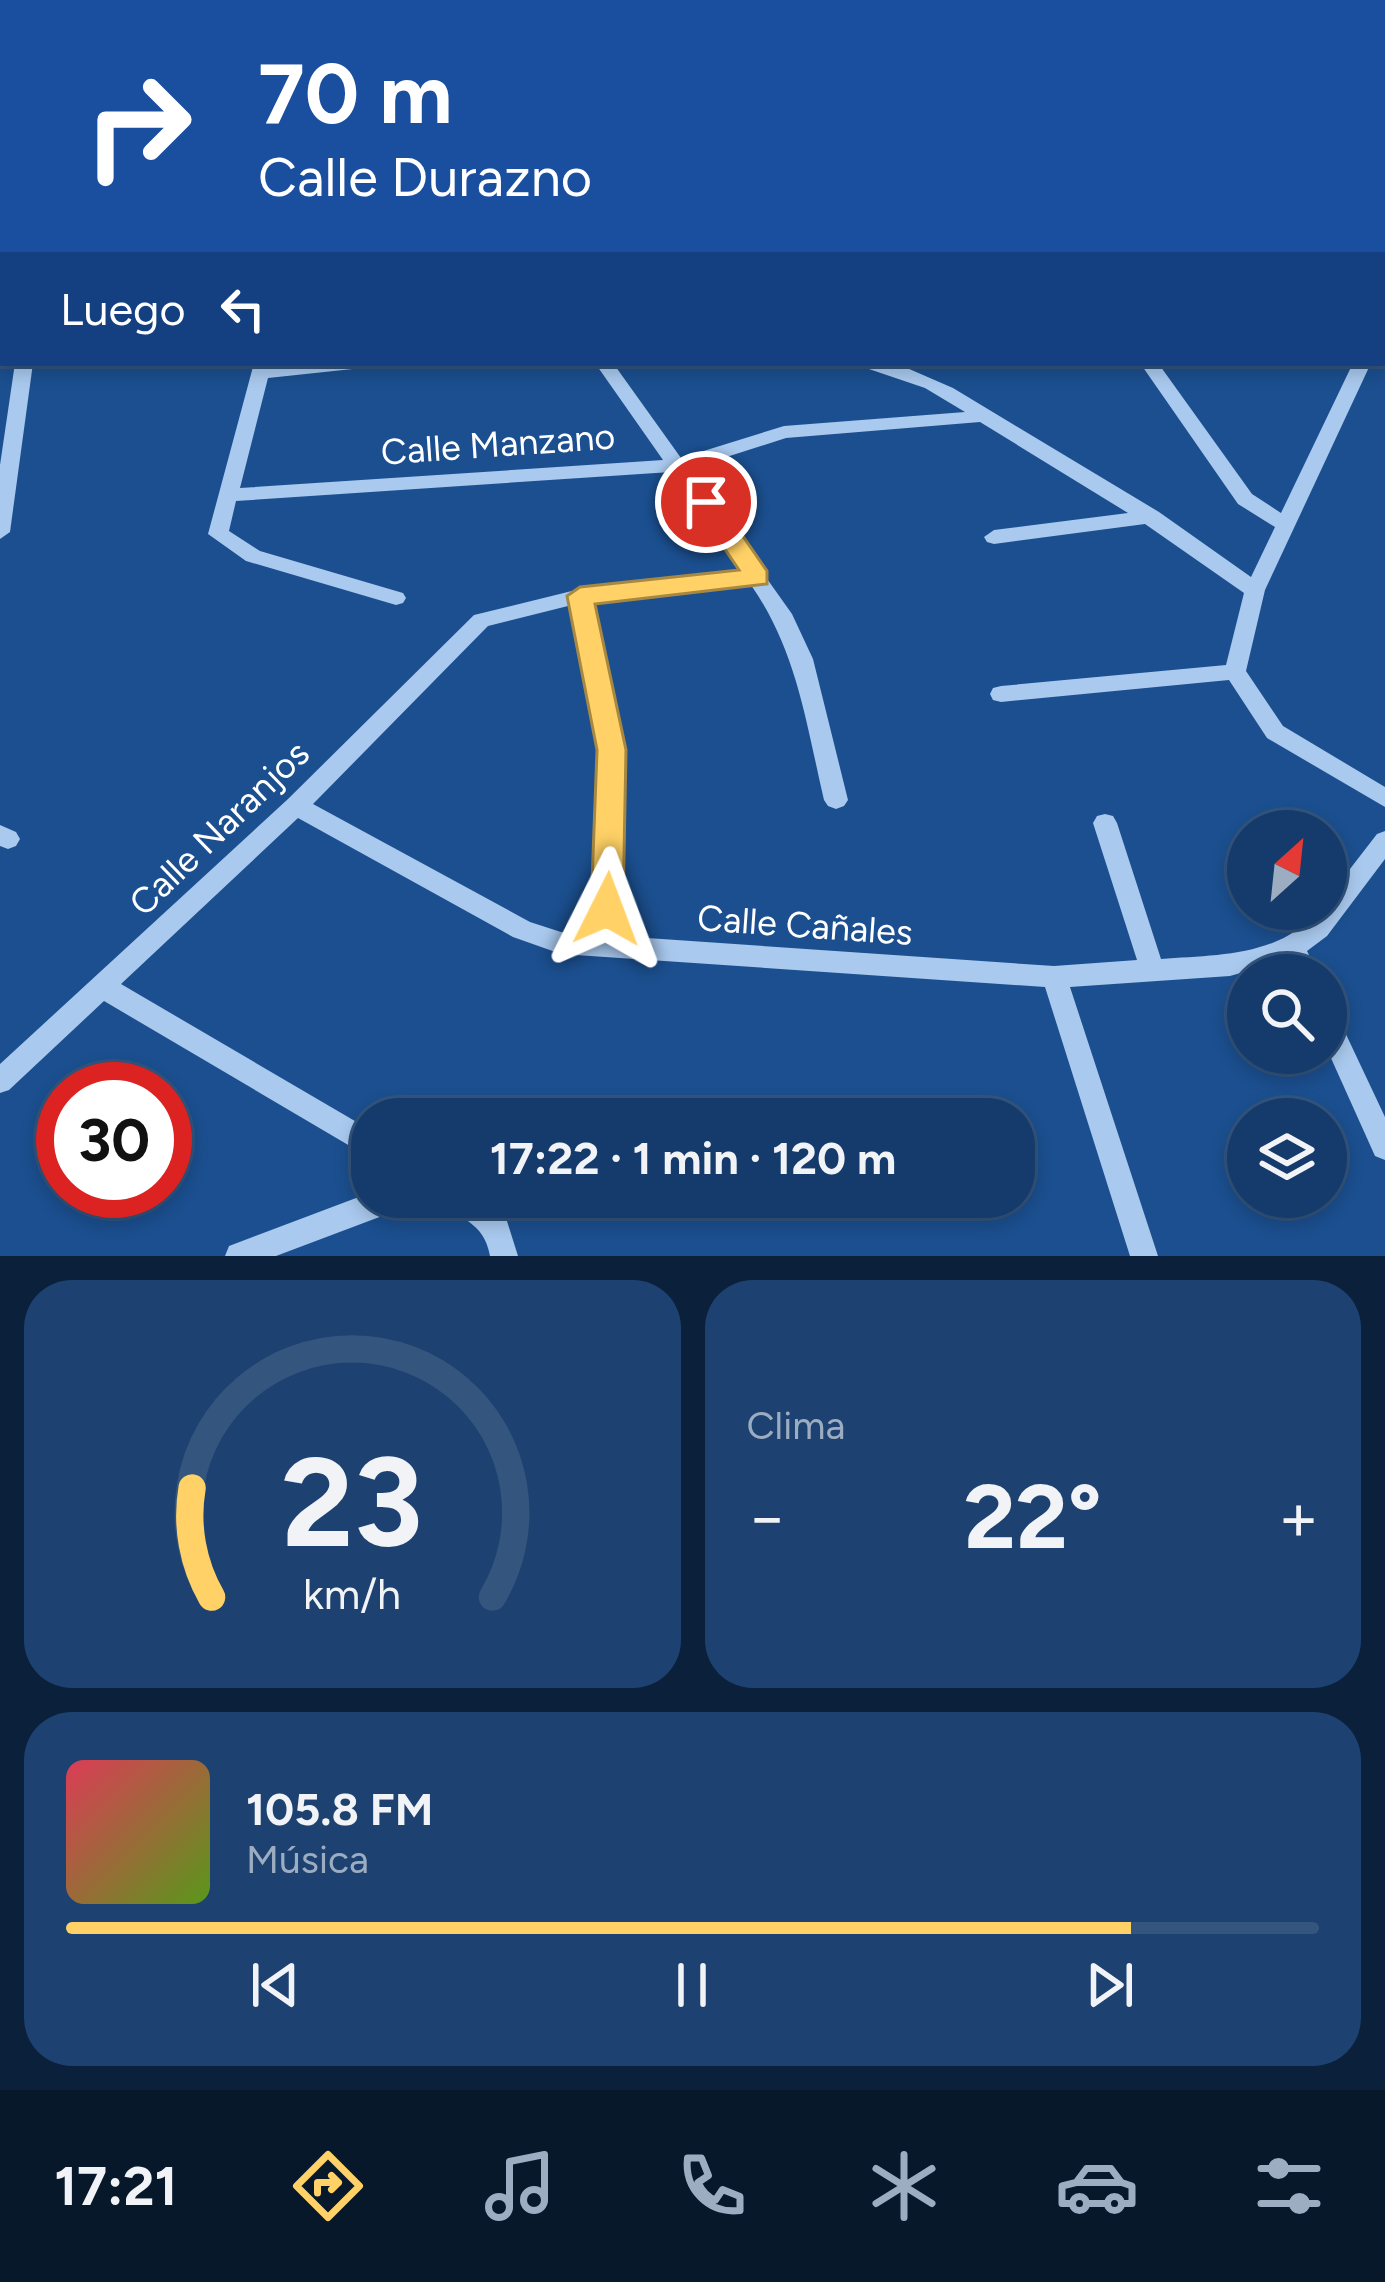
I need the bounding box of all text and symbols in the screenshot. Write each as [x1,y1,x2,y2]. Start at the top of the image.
text: 70 m [258,43,452,144]
icon: right [60,48,216,204]
text: Calle Durazno [258,145,592,210]
icon: left [210,276,276,342]
text: Luego [60,282,186,336]
street label: Calle Manzano [379,414,617,474]
pin [655,451,757,553]
icon: arrive [673,469,739,535]
street label: Calle Naranjos [120,732,318,924]
north arrow [1227,810,1347,930]
map controls [1227,810,1347,1218]
position arrow [544,846,670,972]
street label: Calle Cañales [696,896,914,954]
button: search [1227,954,1347,1074]
speed limit sign: 30 [36,1062,192,1218]
button: layers [1227,1098,1347,1218]
text: 17:22 · 1 min · 120 m [490,1131,896,1185]
text: Clima [747,1402,845,1449]
text: 23 [281,1427,423,1577]
text: 22° [964,1462,1102,1571]
text: − [747,1477,788,1557]
text: + [1278,1477,1319,1557]
text: km/h [303,1568,401,1620]
text: 105.8 FM [246,1782,433,1836]
text: Música [246,1836,369,1883]
icon: previous [242,1952,308,2018]
icon: pause [659,1952,725,2018]
icon: next [1077,1952,1143,2018]
icon: directions [286,2144,370,2228]
icon: music [478,2144,562,2228]
icon: phone [670,2144,754,2228]
icon: climate [862,2144,946,2228]
icon: car [1055,2144,1139,2228]
icon: filters [1247,2144,1331,2228]
text: 17:21 [54,2154,177,2219]

